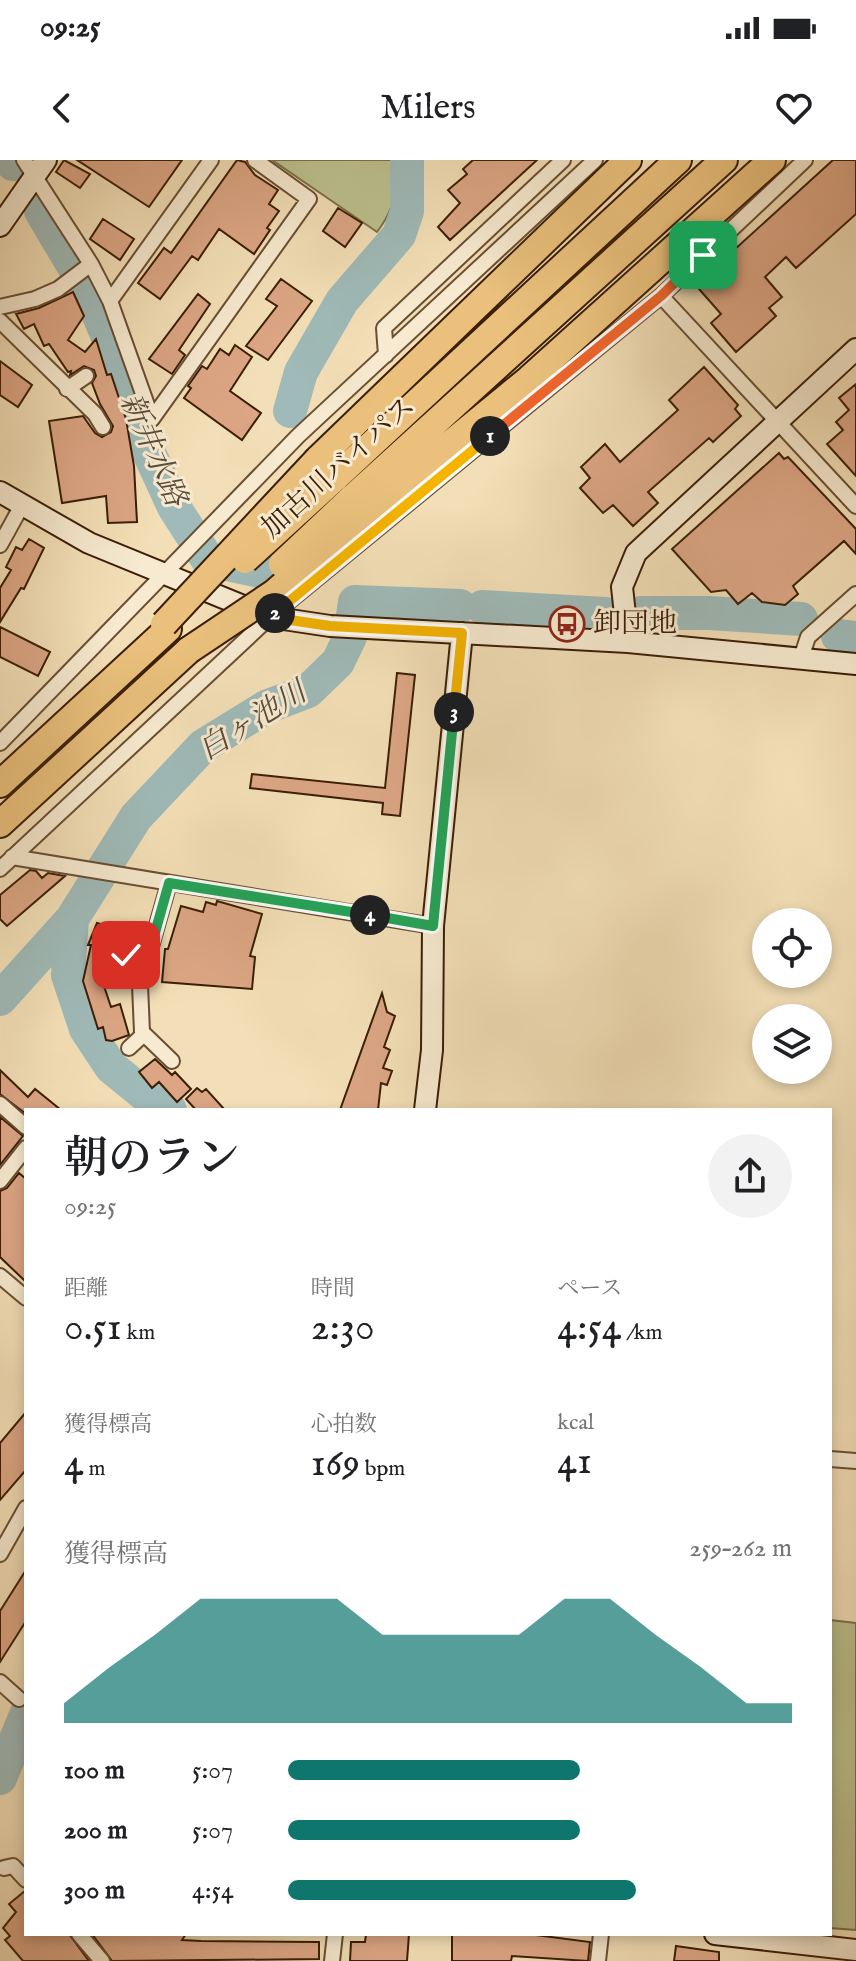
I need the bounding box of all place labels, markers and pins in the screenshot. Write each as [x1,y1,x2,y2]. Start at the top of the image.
pin [669,221,737,289]
pin: 1 [470,416,510,456]
pin: 2 [255,593,295,633]
bus stop icon: 卸団地 [548,605,586,643]
place label: 卸団地 [593,607,677,642]
pin: 3 [434,692,474,732]
pin: 4 [350,895,390,935]
pin [92,921,160,989]

